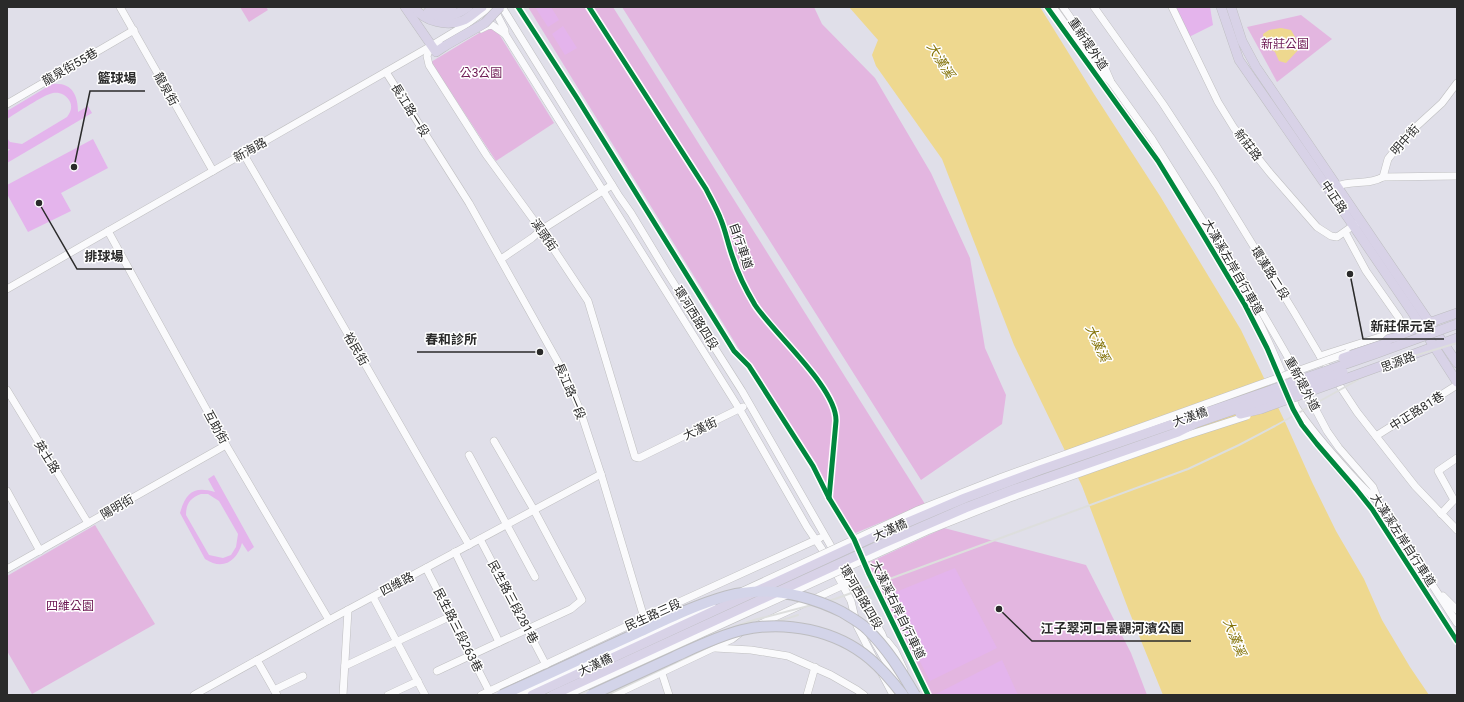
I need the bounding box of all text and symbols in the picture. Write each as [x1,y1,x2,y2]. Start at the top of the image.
street label: 重新堤外道 [1065,15,1111,73]
park label: 新莊公園 [1261,37,1309,51]
water label: 大漢溪 [924,40,958,82]
street label: 龍泉街55巷 [40,46,100,88]
callout: 籃球場 [90,66,145,91]
park label: 公3公園 [460,66,502,80]
street label: 龍泉街 [151,70,181,108]
text: 籃球場 [97,71,137,86]
street label: 長江路一段 [388,81,432,139]
street label: 明中街 [1388,122,1422,158]
street label: 新莊路 [1231,127,1265,163]
street label: 新海路 [231,135,269,165]
street label: 中正路 [1318,178,1350,216]
street label: 溪頭街 [528,216,560,254]
street label: 大漢溪左岸自行車道 [1200,217,1266,317]
street label: 自行車道 [727,221,755,271]
callout: 排球場 [77,244,132,269]
street label: 環漢路二段 [1248,244,1292,302]
text: 排球場 [84,249,124,264]
street label: 環河西路四段 [671,284,721,352]
callout: 新莊保元宮 [1363,314,1444,339]
text: 新莊保元宮 [1370,319,1436,334]
water label: 大漢溪 [1083,322,1113,366]
callout: 春和診所 [417,327,485,352]
street label: 裕民街 [341,330,371,368]
text: 春和診所 [425,332,477,347]
street label: 思源路 [1379,349,1417,375]
street label: 重新堤外道 [1282,354,1322,414]
street label: 長江路一段 [552,361,588,421]
street label: 中正路81巷 [1387,389,1447,433]
street label: 大漢橋 [1171,405,1209,429]
street label: 互助街 [201,408,231,446]
street label: 大漢街 [681,415,719,443]
street label: 英士路 [32,438,62,476]
street label: 大漢溪左岸自行車道 [1368,491,1438,589]
street label: 陽明街 [98,492,136,522]
street label: 大漢橋 [871,516,909,544]
street label: 民生路三段281巷 [485,558,541,646]
street label: 大漢溪右岸自行車道 [868,558,928,662]
street label: 環河西路四段 [837,562,885,632]
street label: 四維路 [378,569,416,599]
street label: 民生路三段263巷 [431,586,485,674]
street label: 民生路三段 [623,596,683,634]
park label: 四維公園 [46,599,94,613]
callout: 江子翠河口景觀河濱公園 [1032,616,1191,641]
water label: 大漢溪 [1220,616,1250,660]
text: 江子翠河口景觀河濱公園 [1040,621,1184,636]
street label: 大漢橋 [576,651,614,679]

